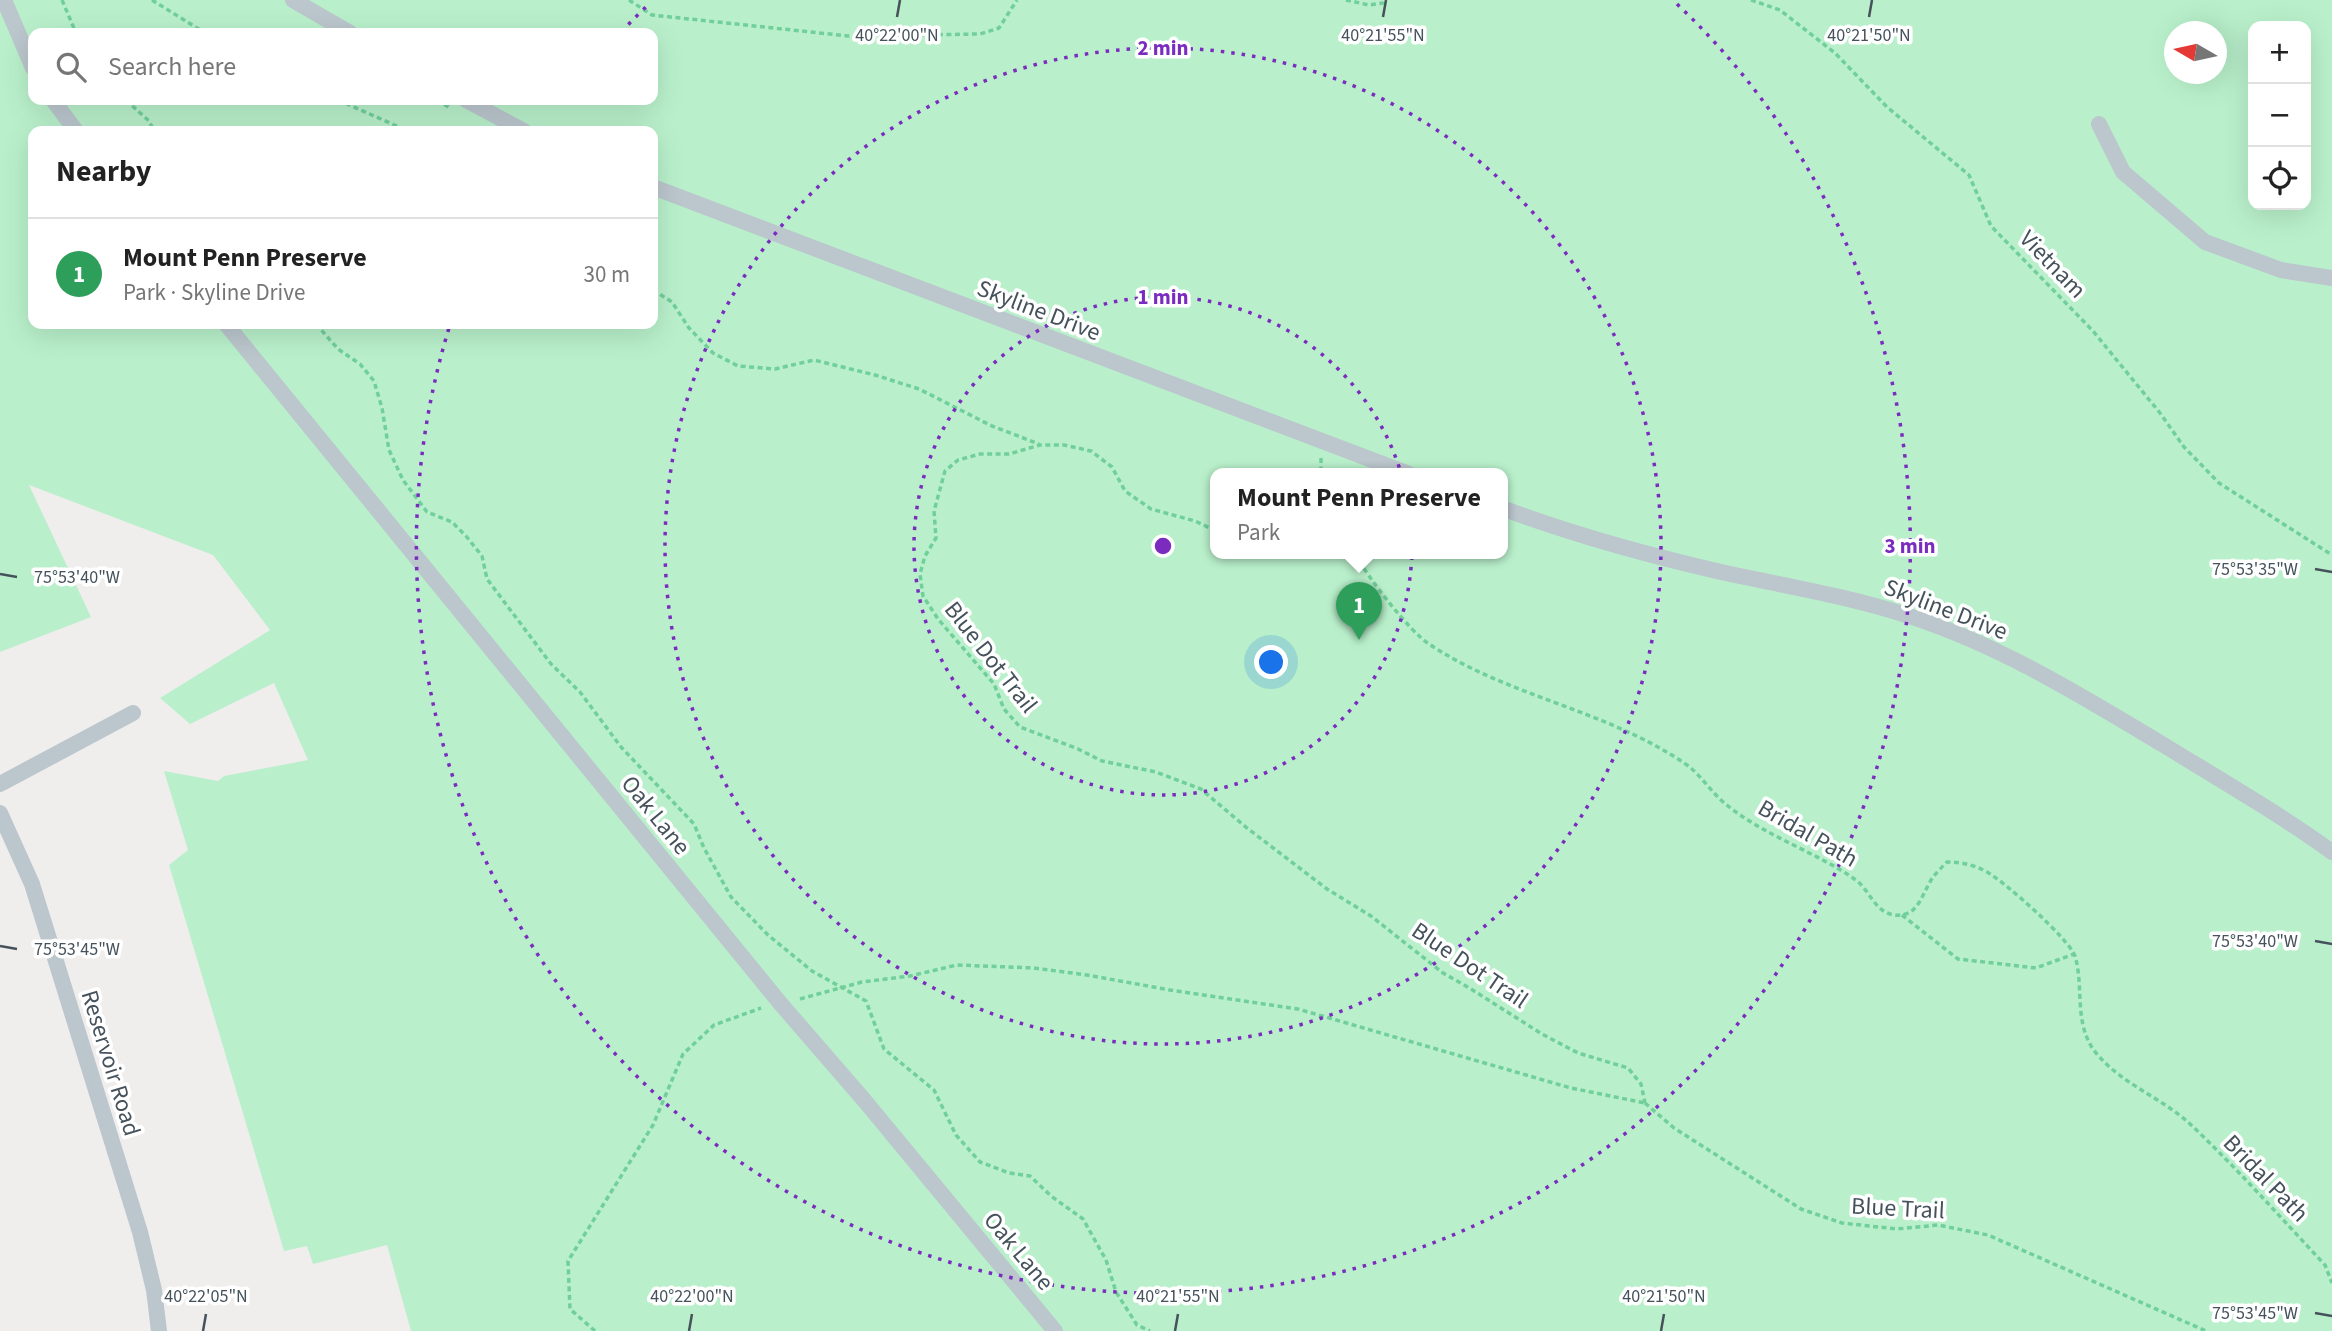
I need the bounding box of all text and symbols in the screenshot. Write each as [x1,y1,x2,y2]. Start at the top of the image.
north arrow [2164,21,2227,84]
map controls [2248,21,2311,210]
button: + [2248,21,2311,84]
text: 40°22'00"N [855,23,939,48]
text: 40°21'55"N [1341,23,1425,48]
text: 40°21'50"N [1827,23,1911,48]
search box [28,28,658,105]
text: 2 min [1137,33,1189,63]
icon: search [52,48,90,86]
text: Search here [108,48,236,85]
button: − [2248,84,2311,147]
button: locate [2248,147,2311,210]
text: Nearby [56,150,151,193]
street label: Vietnam [2011,222,2094,306]
text: Mount Penn Preserve [123,239,367,276]
text: 1 [73,258,85,291]
text: 30 m [583,258,630,291]
street label: Skyline Drive [972,271,1106,350]
text: Park · Skyline Drive [123,276,305,309]
text: 1 min [1137,282,1189,312]
popup [1210,468,1508,559]
text: Mount Penn Preserve [1237,479,1481,516]
text: Park [1237,516,1280,549]
text: 3 min [1884,531,1936,561]
centre of rings [1151,534,1175,558]
text: 75°53'35"W [2212,557,2298,582]
text: 75°53'40"W [34,565,120,590]
street label: Skyline Drive [1879,570,2013,649]
pin: 1 [1336,582,1382,640]
street label: Blue Dot Trail [936,594,1046,721]
your location [1254,645,1288,679]
street label: Oak Lane [613,768,699,863]
street label: Bridal Path [1751,791,1864,876]
street label: Blue Dot Trail [1404,913,1535,1017]
text: 75°53'40"W [2212,929,2298,954]
text: 75°53'45"W [34,937,120,962]
street label: Reservoir Road [72,986,149,1140]
street label: Bridal Path [2215,1127,2317,1230]
street label: Blue Trail [1850,1189,1946,1228]
street label: Oak Lane [975,1204,1062,1298]
text: 40°22'05"N [164,1284,248,1309]
text: 40°22'00"N [650,1284,734,1309]
text: 40°21'55"N [1136,1284,1220,1309]
text: 40°21'50"N [1622,1284,1706,1309]
text: 75°53'45"W [2212,1301,2298,1326]

